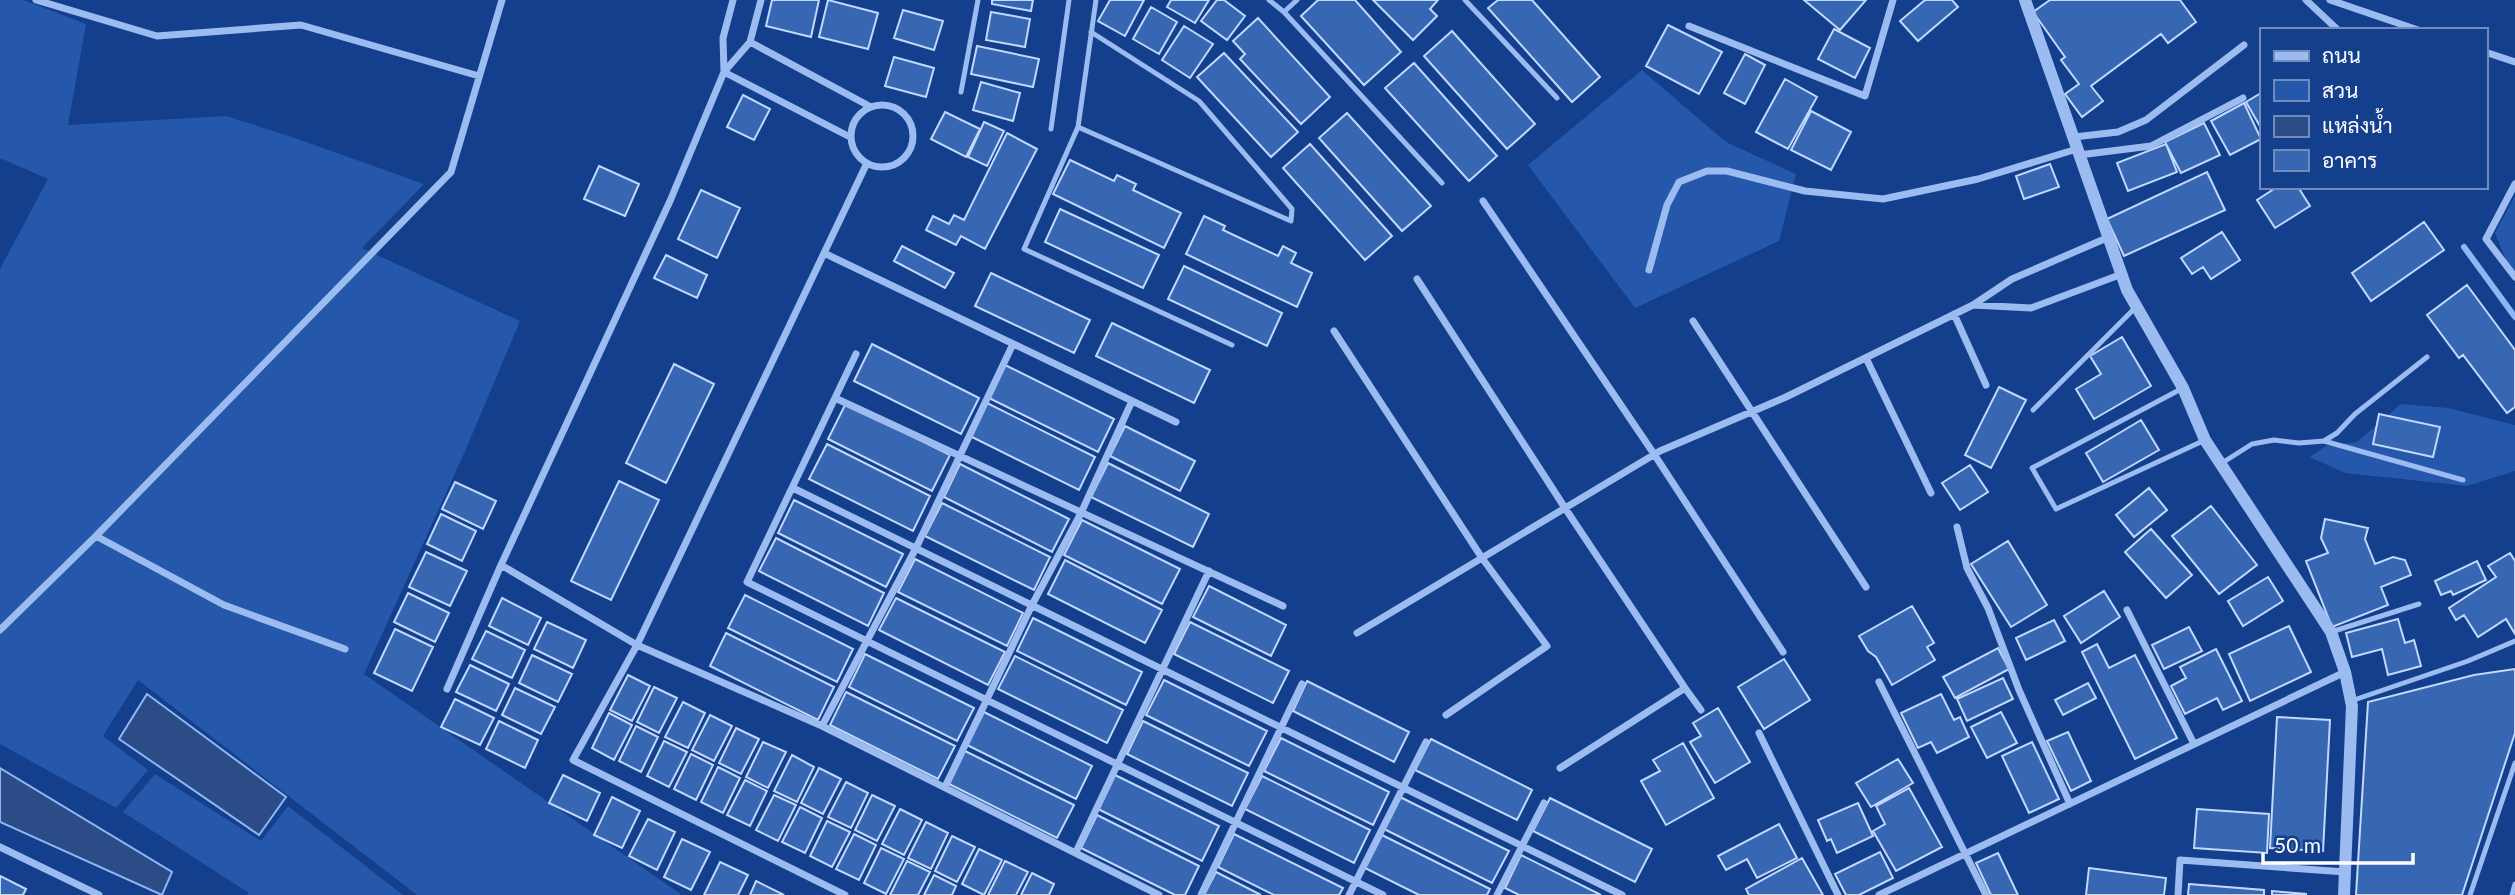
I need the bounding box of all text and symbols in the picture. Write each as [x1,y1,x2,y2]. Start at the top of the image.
legend [2260,28,2487,189]
text: ถนน [2322,42,2361,67]
text: สวน [2322,77,2358,102]
text: แหล่งน้ำ [2322,108,2393,137]
text: อาคาร [2322,147,2378,172]
scale bar [2263,822,2414,866]
text: 50 m [2274,832,2321,857]

